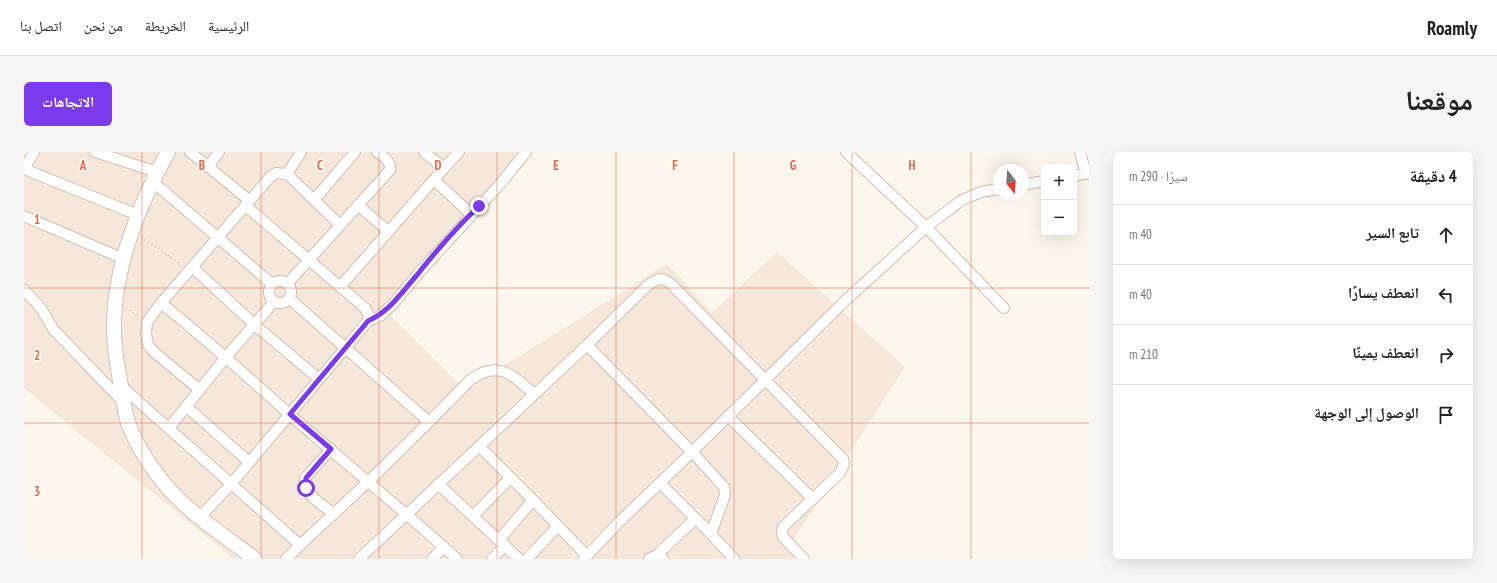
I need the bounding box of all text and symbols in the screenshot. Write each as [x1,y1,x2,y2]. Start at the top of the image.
text: Roamly [1427,16,1477,40]
text: اتصل بنا [20,17,62,35]
text: من نحن [84,17,123,35]
text: الخريطة [145,17,186,35]
text: الرئيسية [208,17,249,35]
text: موقعنا [1405,81,1473,118]
button: الاتجاهات [24,82,112,126]
text: A [79,157,87,174]
text: B [199,157,205,174]
text: C [317,157,323,174]
text: D [435,157,442,174]
text: E [553,157,559,174]
text: F [672,157,678,174]
text: G [790,157,797,174]
text: H [909,157,916,174]
north arrow [993,164,1029,200]
map controls [1041,164,1077,236]
button: + [1041,164,1077,200]
text: 4 دقيقة [1410,165,1457,187]
text: سيرًا · 290 m [1129,168,1188,185]
route end [470,197,488,215]
button: − [1041,200,1077,236]
text: 1 [34,211,40,228]
text: تابع السير [1366,223,1419,242]
icon: ahead [1435,224,1457,246]
text: 40 m [1129,226,1152,243]
text: انعطف يسارًا [1348,283,1419,302]
icon: left [1435,284,1457,306]
text: 40 m [1129,286,1152,303]
text: انعطف يمينًا [1352,343,1419,362]
icon: right [1435,344,1457,366]
text: 210 m [1129,346,1158,363]
text: 2 [34,347,40,364]
text: الوصول إلى الوجهة [1314,403,1419,422]
icon: arrive [1435,404,1457,426]
route start [297,479,315,497]
text: 3 [34,483,40,500]

